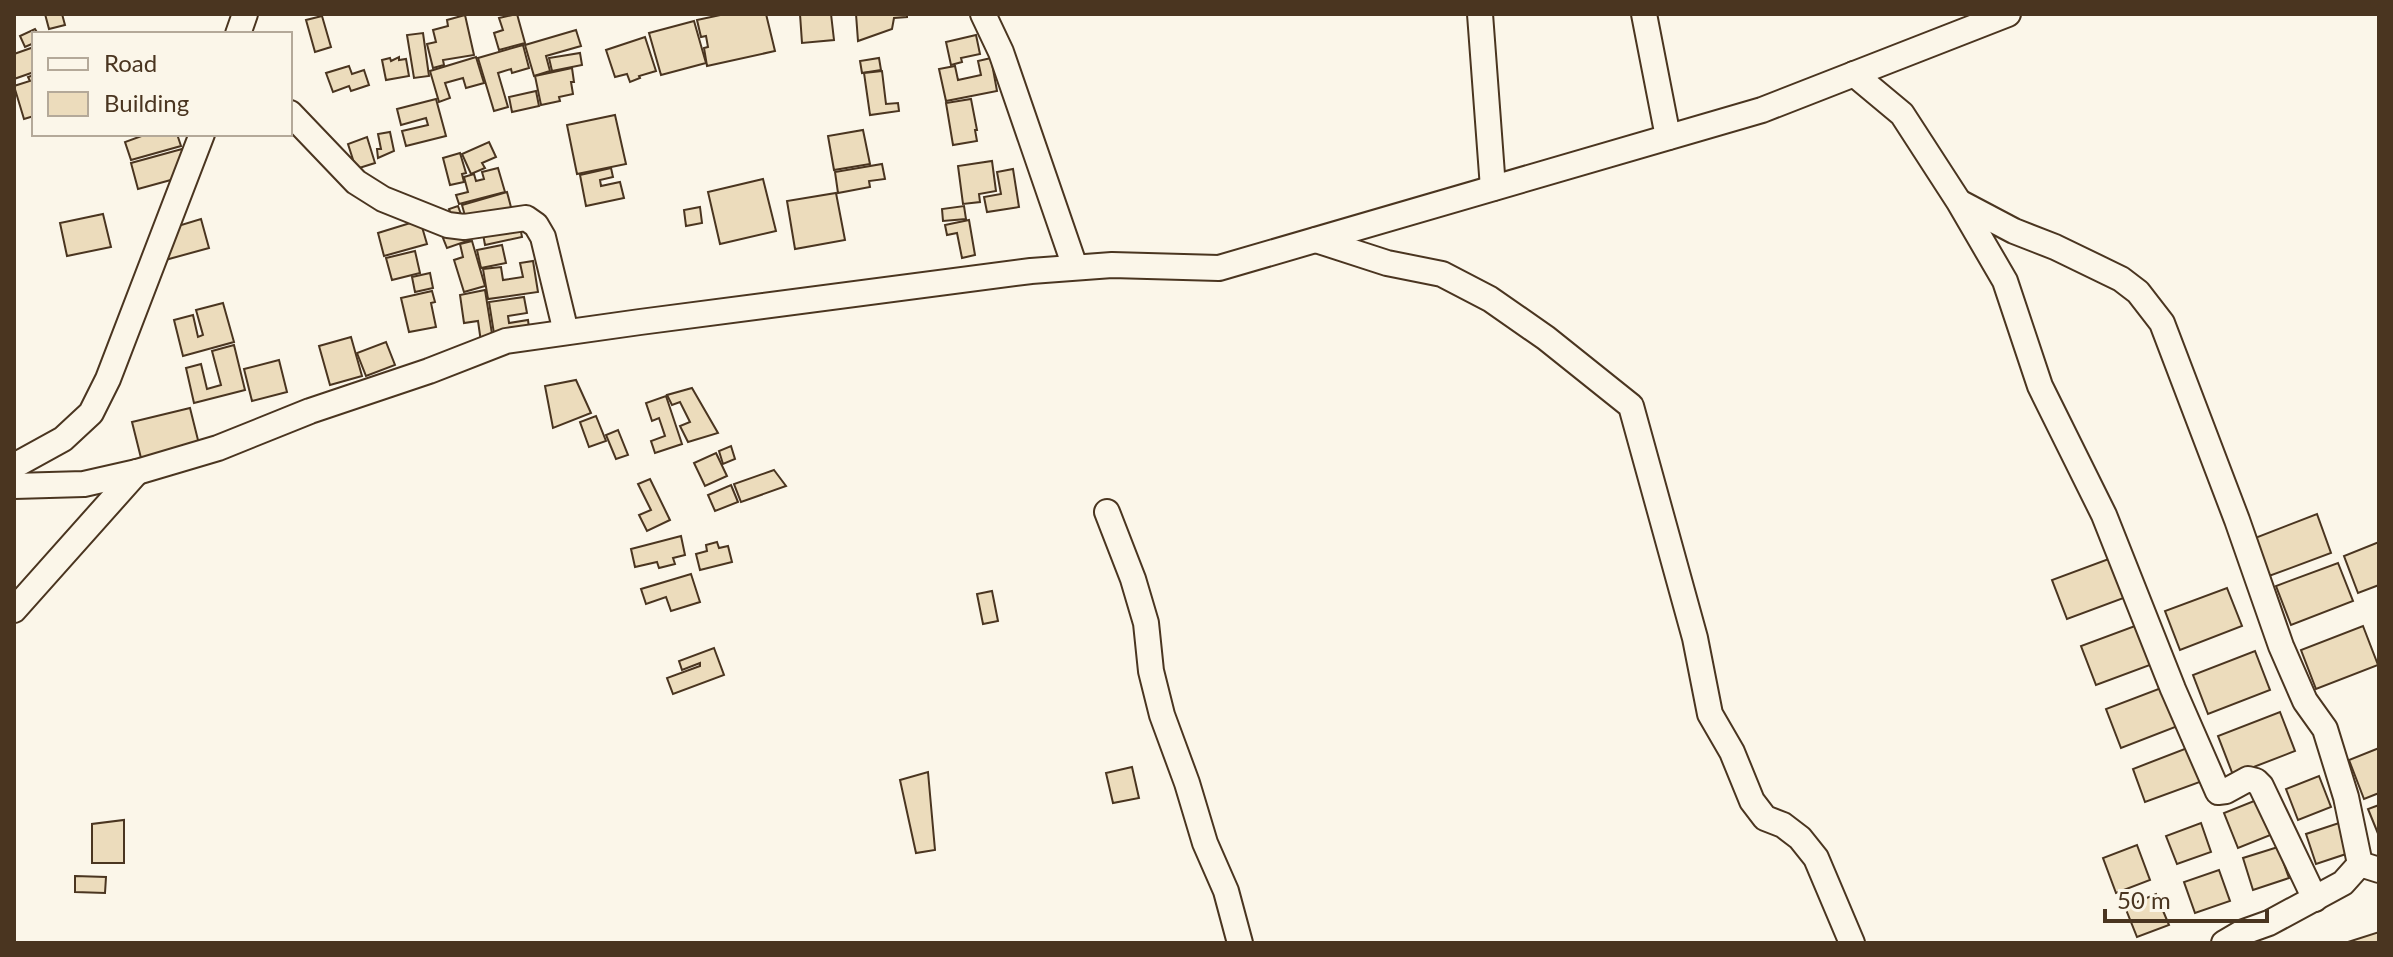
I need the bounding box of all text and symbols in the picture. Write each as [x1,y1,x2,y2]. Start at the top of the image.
legend [32,32,292,136]
text: Road [104,48,157,77]
text: Building [104,88,189,117]
scale bar [2105,873,2267,923]
text: 50 m [2117,885,2171,914]

